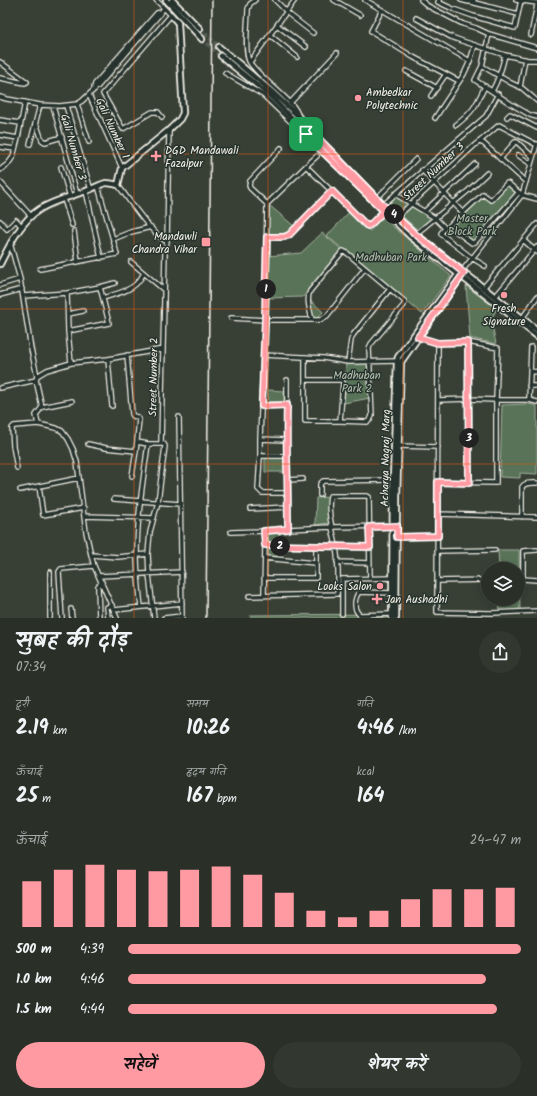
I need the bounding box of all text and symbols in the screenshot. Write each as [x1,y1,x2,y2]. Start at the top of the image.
place label: Ambedkar Polytechnic [366,84,418,115]
marker: Ambedkar Polytechnic [353,93,363,103]
street label: Gali Number 1 [90,95,134,162]
street label: Gali Number 3 [55,112,91,183]
pin [289,117,323,151]
icon: arrive [295,123,317,145]
street label: Street Number 3 [399,138,469,205]
place label: DGD Mandawali Fazalpur [165,142,239,173]
marker: DGD Mandawali Fazalpur [150,150,162,162]
pin: 4 [384,204,404,224]
text: 4 [391,205,397,223]
park label: Master Block Park [447,210,497,241]
place label: Mandawli Chandra Vihar [132,228,198,259]
marker: Mandawli Chandra Vihar [200,236,212,248]
park label: Madhuban Park [355,249,428,267]
pin: 1 [256,279,276,299]
text: 1 [264,280,268,298]
marker: Fresh Signature [499,290,509,300]
place label: Fresh Signature [483,300,525,331]
street label: Street Number 2 [144,337,164,417]
park label: Madhuban Park 2 [333,367,381,398]
street label: Acharya Nagraj Marg [376,409,396,507]
pin: 3 [459,428,479,448]
text: 3 [466,429,472,447]
pin: 2 [270,536,290,556]
text: 2 [277,537,283,555]
map controls [481,562,525,606]
button: layers [481,562,525,606]
place label: Looks Salon [317,578,372,596]
marker: Looks Salon [375,581,385,591]
place label: Jan Aushadhi [385,591,448,609]
marker: Jan Aushadhi [372,594,382,604]
text: सुबह की दौड़ [16,624,128,659]
button: share [479,631,521,673]
text: 07:34 [16,657,46,678]
text: दूरी [16,695,29,713]
text: समय [186,695,208,713]
text: गति [357,695,373,713]
text: 2.19 [16,713,49,745]
text: 10:26 [186,713,230,745]
text: 4:46 [357,713,394,745]
text: km [49,722,67,740]
text: /km [394,722,416,740]
text: ऊँचाई [16,763,42,781]
text: हृदय गति [186,763,226,781]
text: kcal [357,763,375,781]
text: 25 [16,781,38,813]
text: 167 [186,781,213,813]
text: 164 [357,781,384,813]
text: m [38,790,51,808]
text: bpm [213,790,237,808]
text: ऊँचाई [16,830,47,851]
text: 24–47 m [470,830,521,851]
text: 500 m [16,939,52,960]
text: 4:39 [80,939,104,960]
text: 1.0 km [16,969,52,990]
text: 4:46 [80,969,105,990]
text: 1.5 km [16,999,52,1020]
text: 4:44 [80,999,105,1020]
button: सहेजें [16,1042,265,1088]
button: शेयर करें [273,1042,521,1088]

